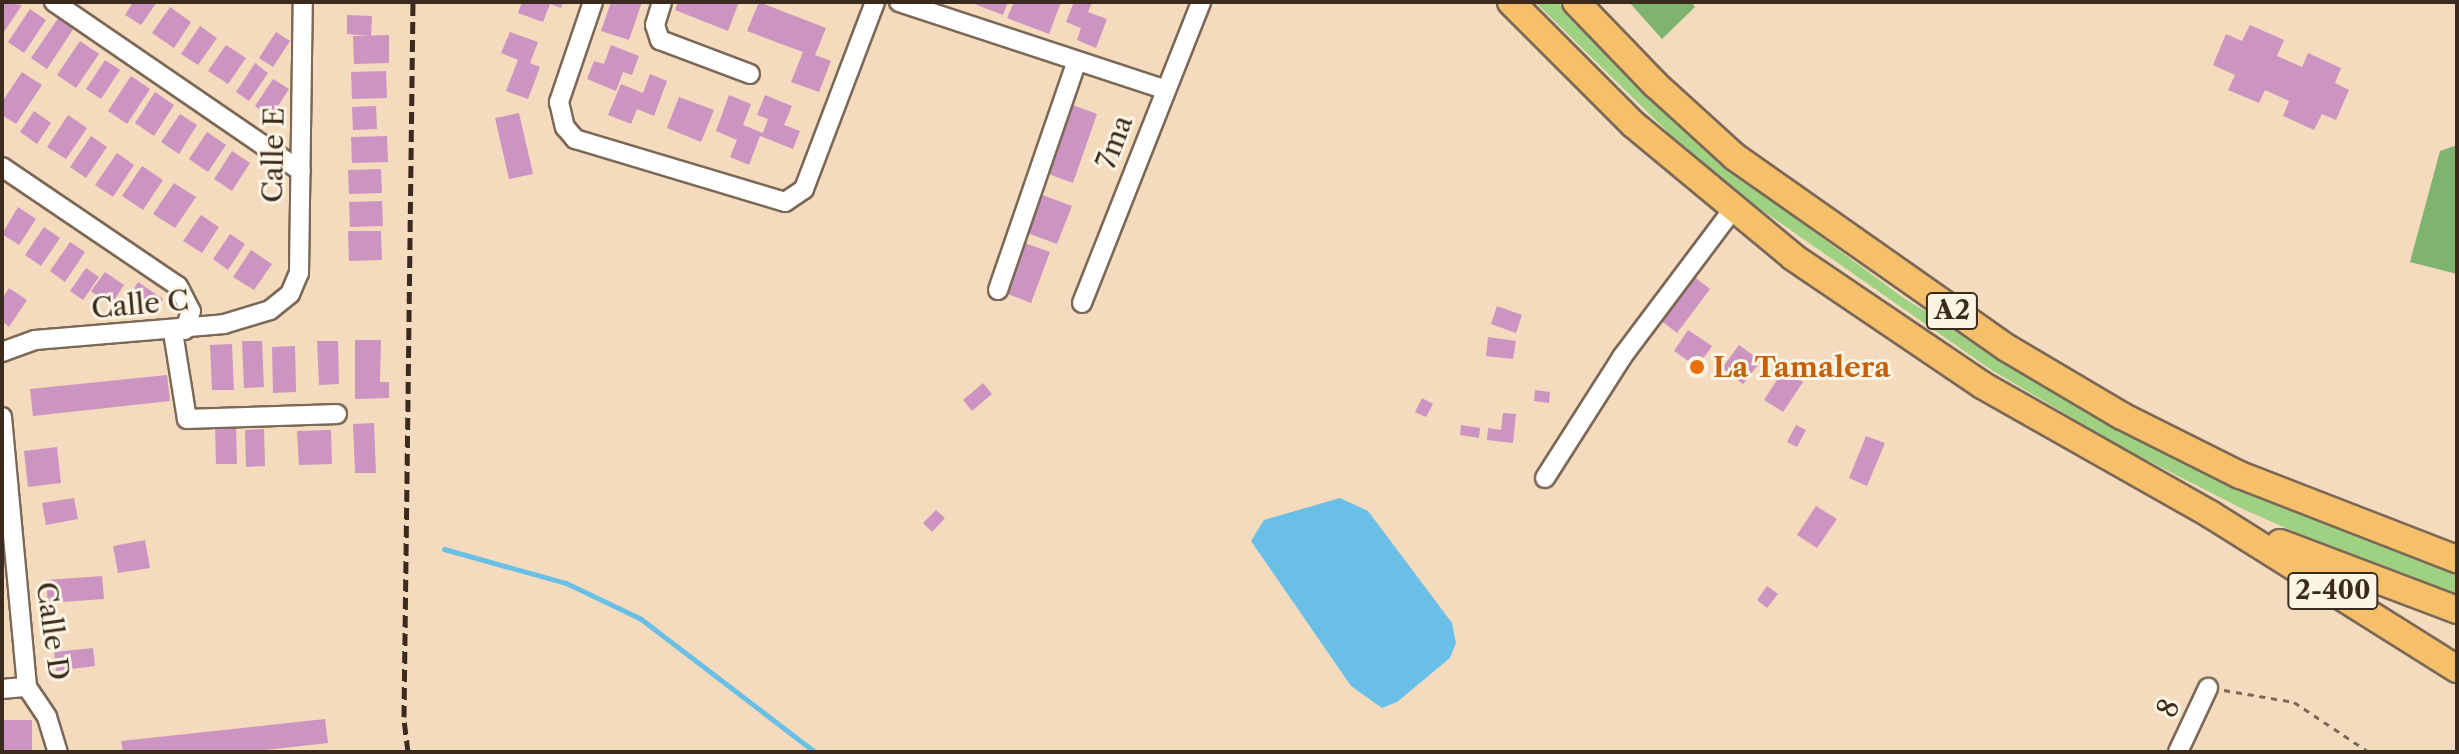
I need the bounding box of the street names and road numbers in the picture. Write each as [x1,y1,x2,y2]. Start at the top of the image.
street label: Calle E [255,107,291,203]
street label: 7ma [1089,110,1139,174]
street label: Calle C [90,283,190,325]
road number: A2 [1924,289,1980,333]
road number: 2-400 [2287,569,2379,613]
street label: Calle D [29,580,77,682]
street label: 8 [2149,693,2187,723]

